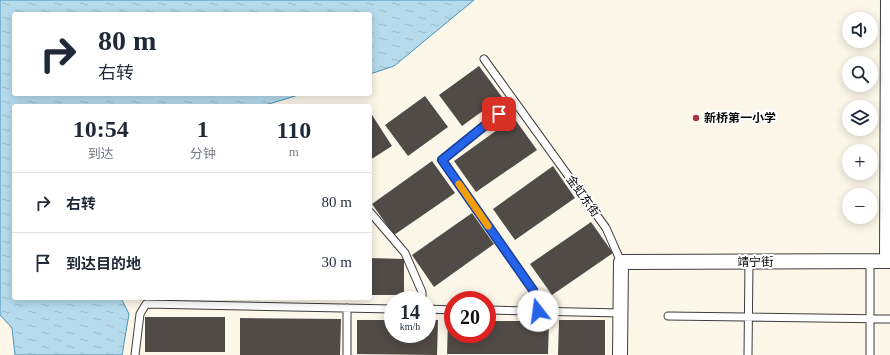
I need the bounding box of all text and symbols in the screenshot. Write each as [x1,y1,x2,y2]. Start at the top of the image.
map controls [842,12,878,224]
button: sound [842,12,878,48]
text: 80 m [98,25,156,56]
icon: right [32,28,84,80]
button: search [842,56,878,92]
text: 右转 [98,63,134,83]
pin [482,97,516,131]
button: layers [842,100,878,136]
icon: arrive [488,103,510,125]
place label: 新桥第一小学 [704,111,776,125]
marker: 新桥第一小学 [691,113,701,123]
text: 10:54 [73,116,129,142]
text: 1 [197,116,209,142]
text: 110 [276,117,311,143]
text: m [289,144,299,159]
button: + [842,144,878,180]
text: 到达 [88,146,114,161]
text: 分钟 [190,146,216,161]
street label: 金虹东街 [563,172,603,220]
button: − [842,188,878,224]
icon: right [32,192,54,214]
text: 80 m [322,194,352,210]
text: 右转 [66,196,96,212]
icon: arrive [32,252,54,274]
text: 30 m [322,254,352,270]
street label: 靖宁街 [737,255,773,269]
text: 到达目的地 [66,256,141,272]
position arrow [517,290,559,332]
speed limit sign: 20 [444,291,496,343]
text: 14 [400,301,420,323]
text: km/h [400,321,420,332]

